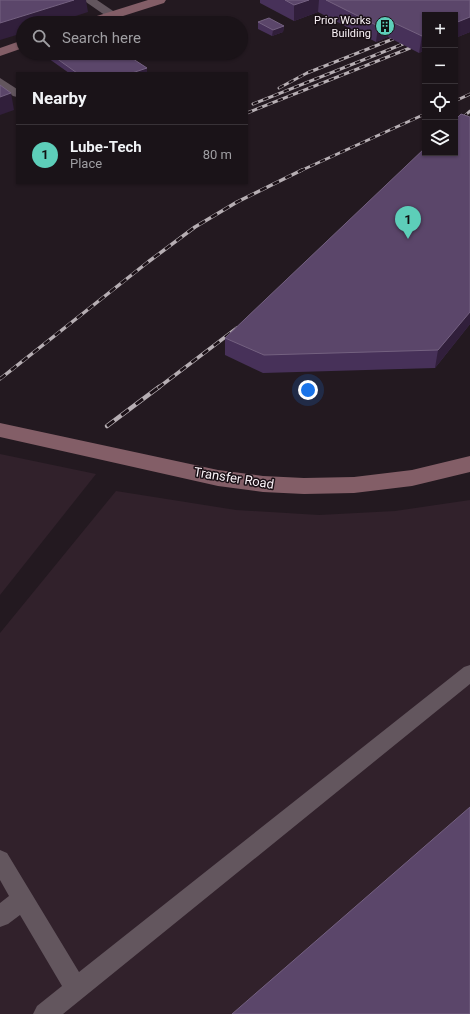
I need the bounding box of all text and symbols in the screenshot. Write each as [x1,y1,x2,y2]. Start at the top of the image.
map controls [422,12,458,156]
button: + [422,12,458,48]
place label: Prior Works Building [314,14,371,40]
building icon: Prior Works Building [374,15,396,37]
search box [16,16,248,60]
icon: search [30,27,52,49]
text: Search here [62,29,141,47]
button: − [422,48,458,84]
button: locate [422,84,458,120]
text: Nearby [32,88,87,108]
button: layers [422,120,458,156]
text: Lube-Tech [70,138,142,156]
text: 1 [41,147,49,162]
text: 80 m [203,147,232,162]
text: Place [70,156,102,171]
pin: 1 [395,206,421,239]
your location [298,380,318,400]
street label: Transfer Road [193,464,275,492]

